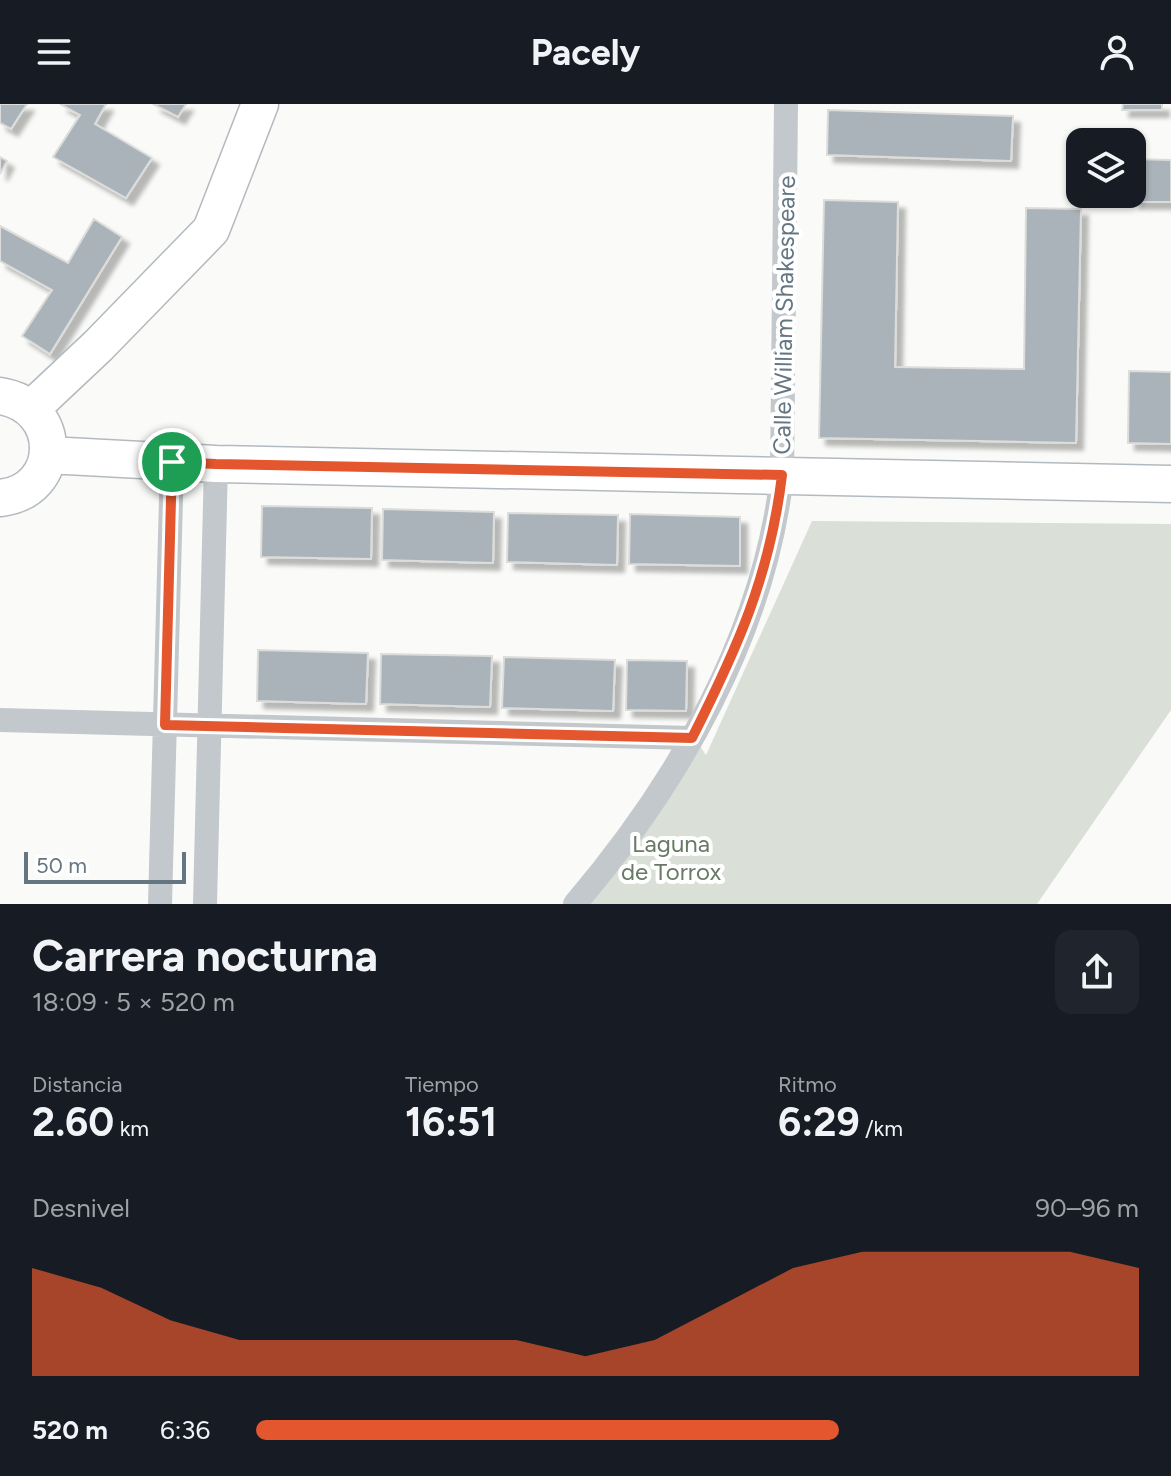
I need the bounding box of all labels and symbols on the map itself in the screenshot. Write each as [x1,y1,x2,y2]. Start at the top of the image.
street label: Calle William Shakespeare [767,175,801,455]
pin [138,428,206,496]
park label: Laguna de Torrox [621,829,722,886]
scale bar [24,848,186,884]

